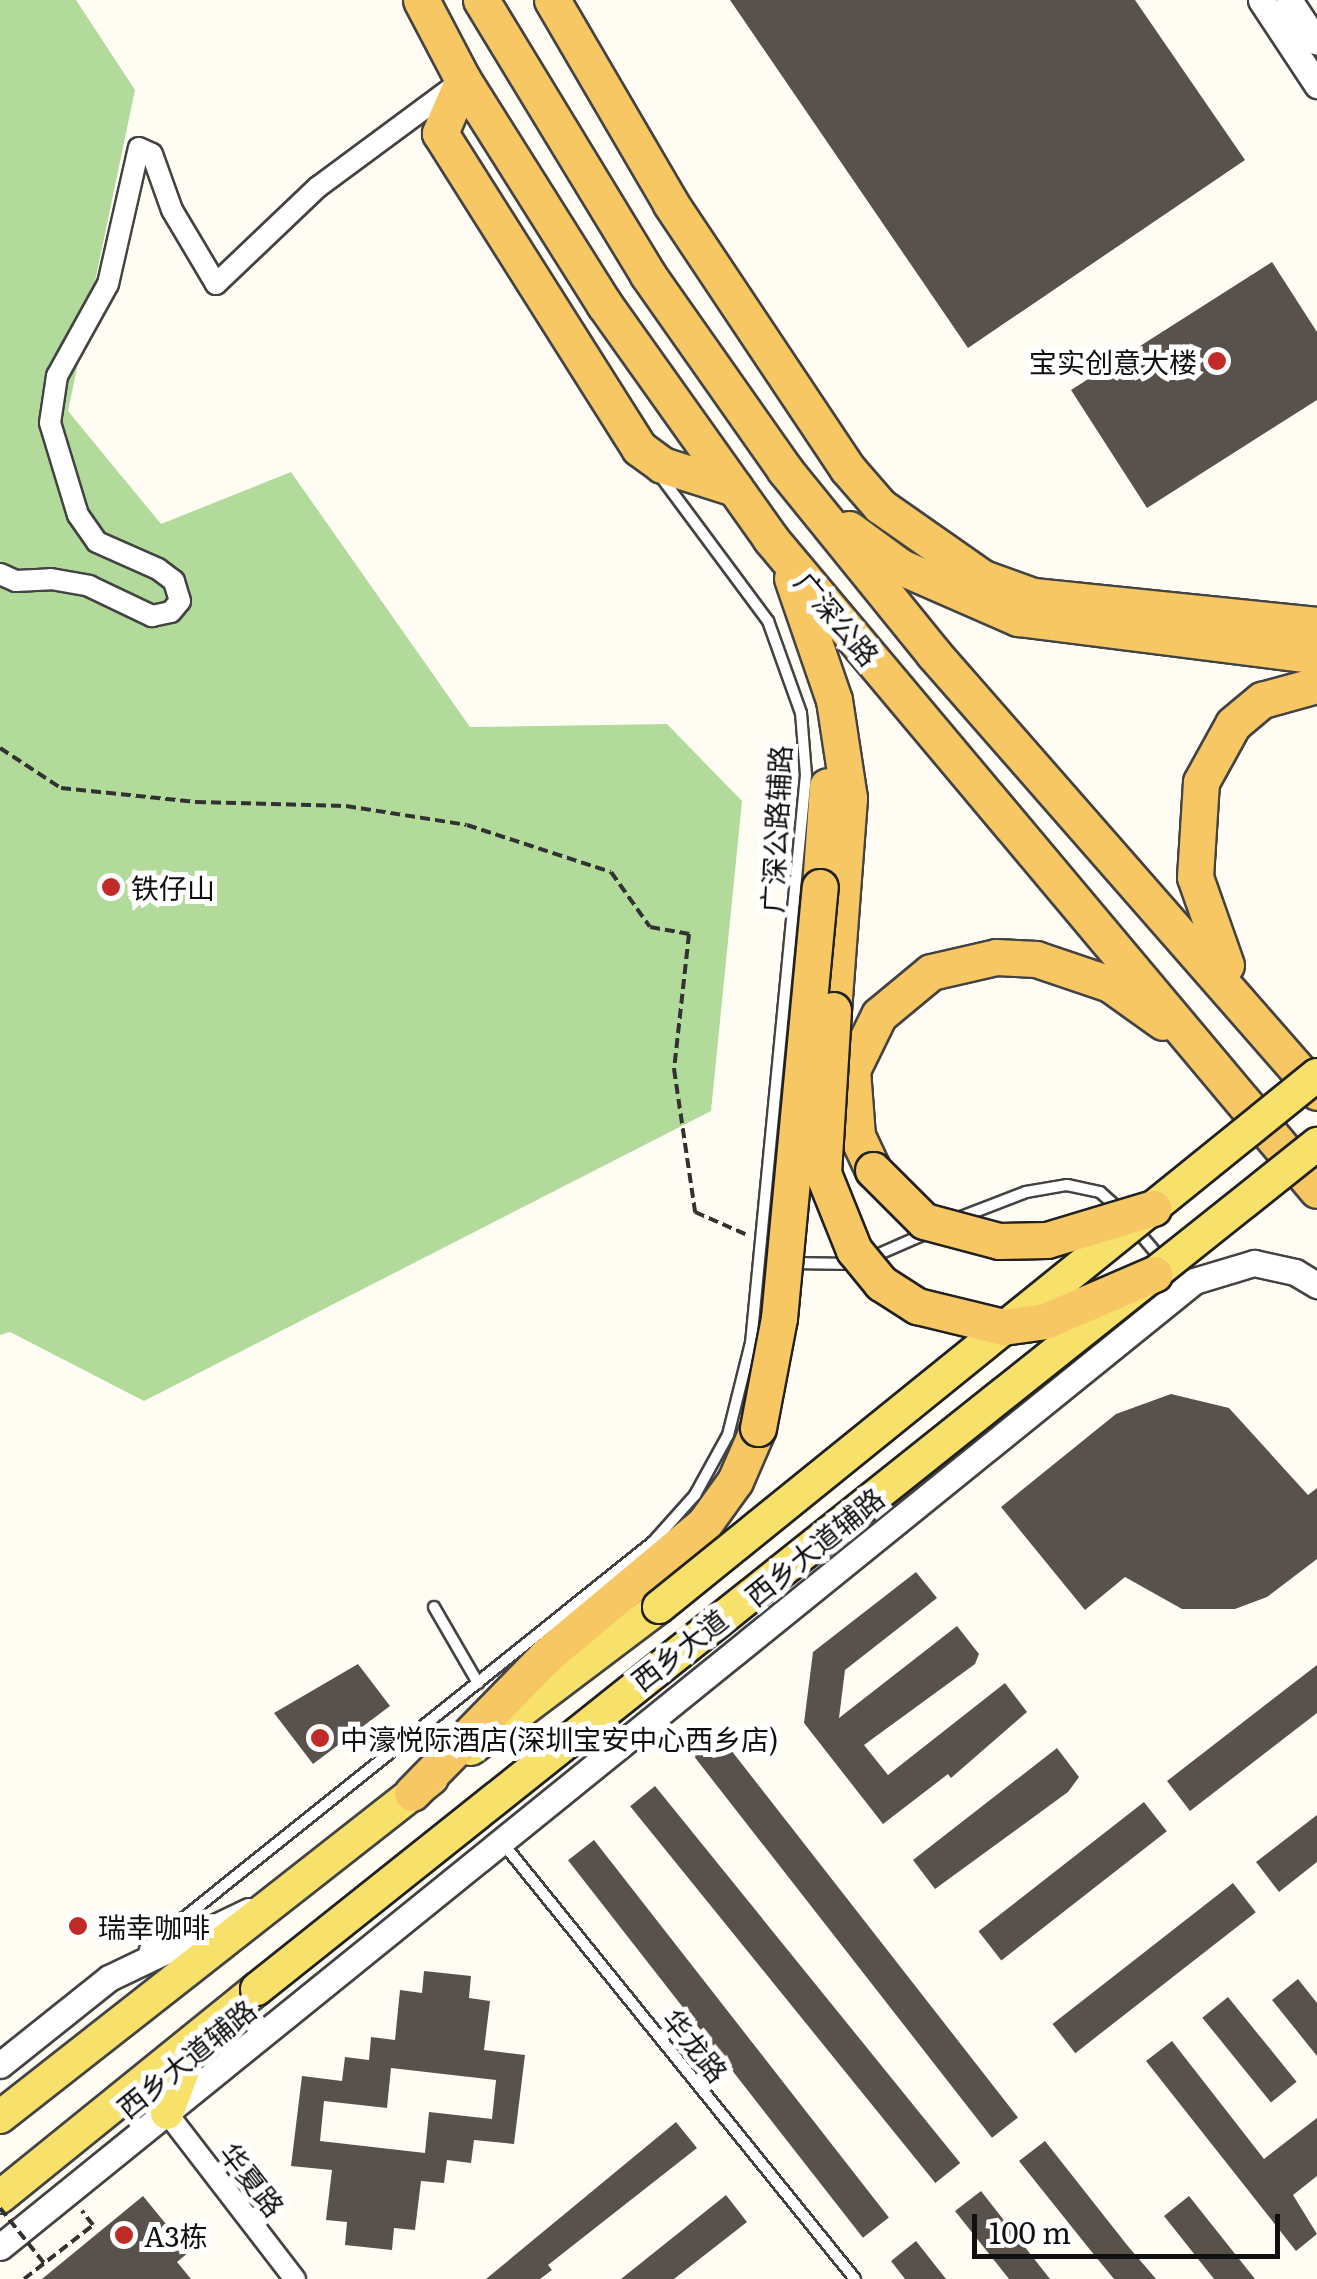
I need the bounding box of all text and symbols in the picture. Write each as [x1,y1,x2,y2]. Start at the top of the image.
place label: 宝实创意大楼 [1029,344,1197,378]
marker: 宝实创意大楼 [1206,350,1228,372]
street label: 广深公路 [789,564,887,672]
street label: 广深公路辅路 [754,744,796,914]
place label: 铁仔山 [131,870,215,904]
marker: 铁仔山 [100,876,122,898]
street label: 西乡大道辅路 [738,1480,890,1612]
street label: 西乡大道 [625,1601,733,1697]
place label: 中濠悦际酒店(深圳宝安中心西乡店) [340,1721,779,1755]
marker: 中濠悦际酒店(深圳宝安中心西乡店) [309,1727,331,1749]
place label: 瑞幸咖啡 [98,1909,210,1943]
marker: 瑞幸咖啡 [67,1915,89,1937]
street label: 西乡大道辅路 [110,1992,262,2124]
street label: 华龙路 [657,2002,735,2088]
street label: 华夏路 [214,2136,292,2222]
scale bar [977,2194,1284,2256]
text: 100 m [989,2209,1071,2253]
place label: A3栋 [144,2218,208,2252]
marker: A3栋 [113,2224,135,2246]

